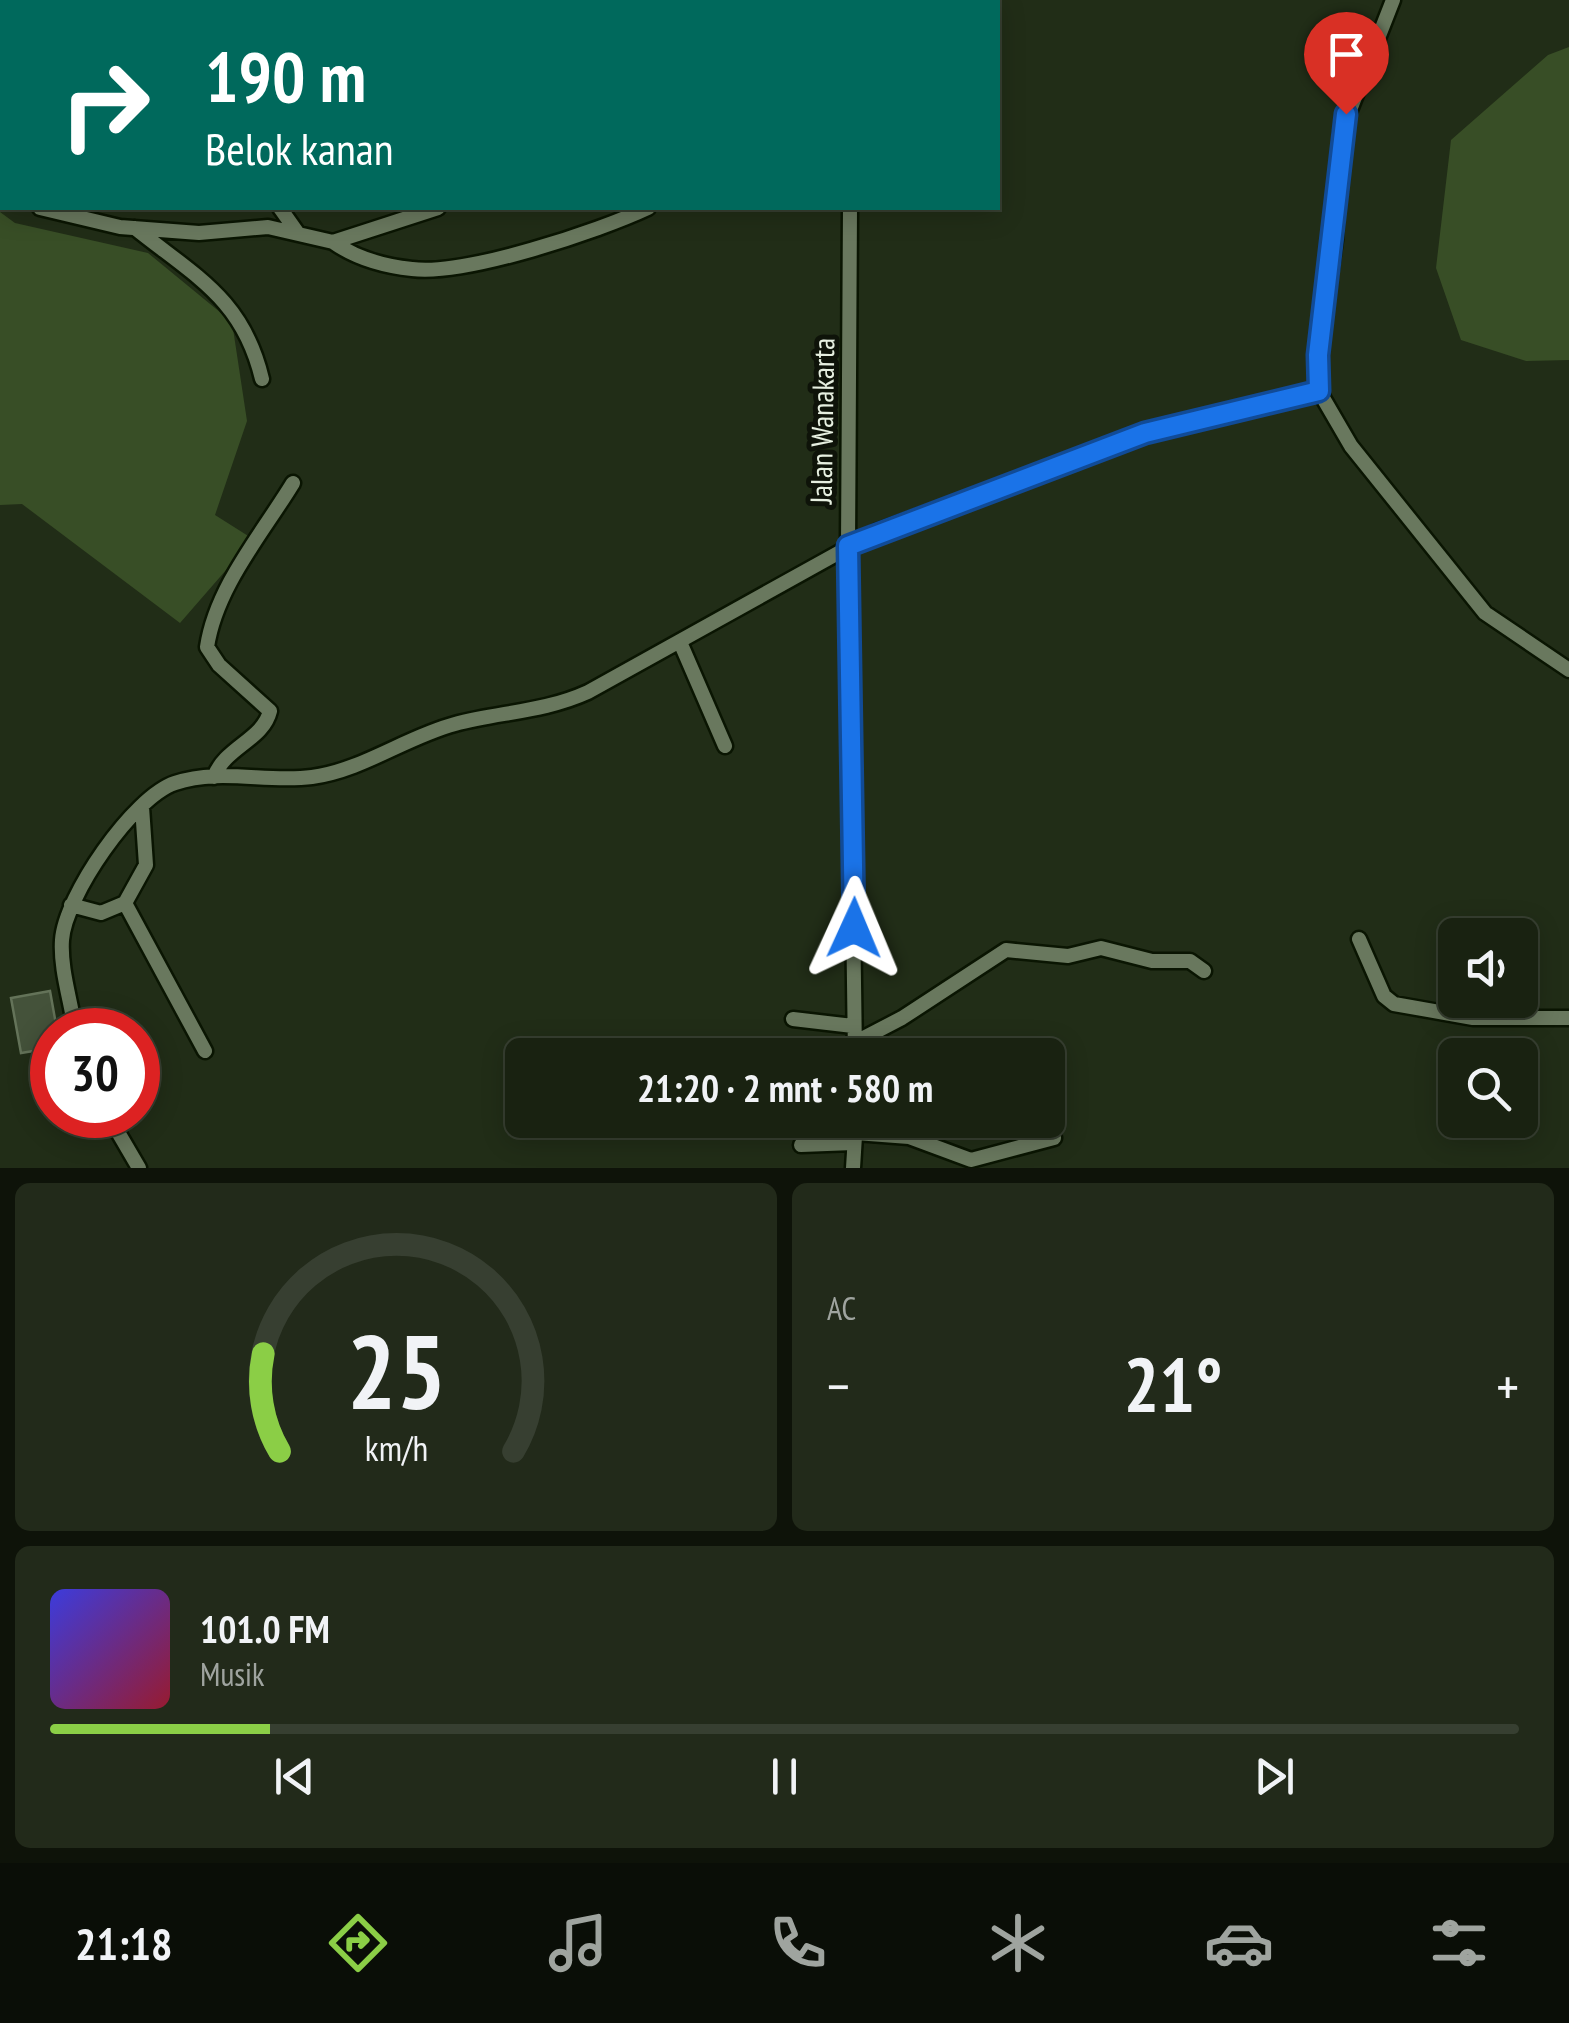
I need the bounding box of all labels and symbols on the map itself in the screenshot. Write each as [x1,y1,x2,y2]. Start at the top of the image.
pin [1304,12,1389,115]
street label: Jalan Wanakarta [801,337,842,506]
position arrow [802,876,906,980]
speed limit sign: 30 [30,1008,160,1138]

